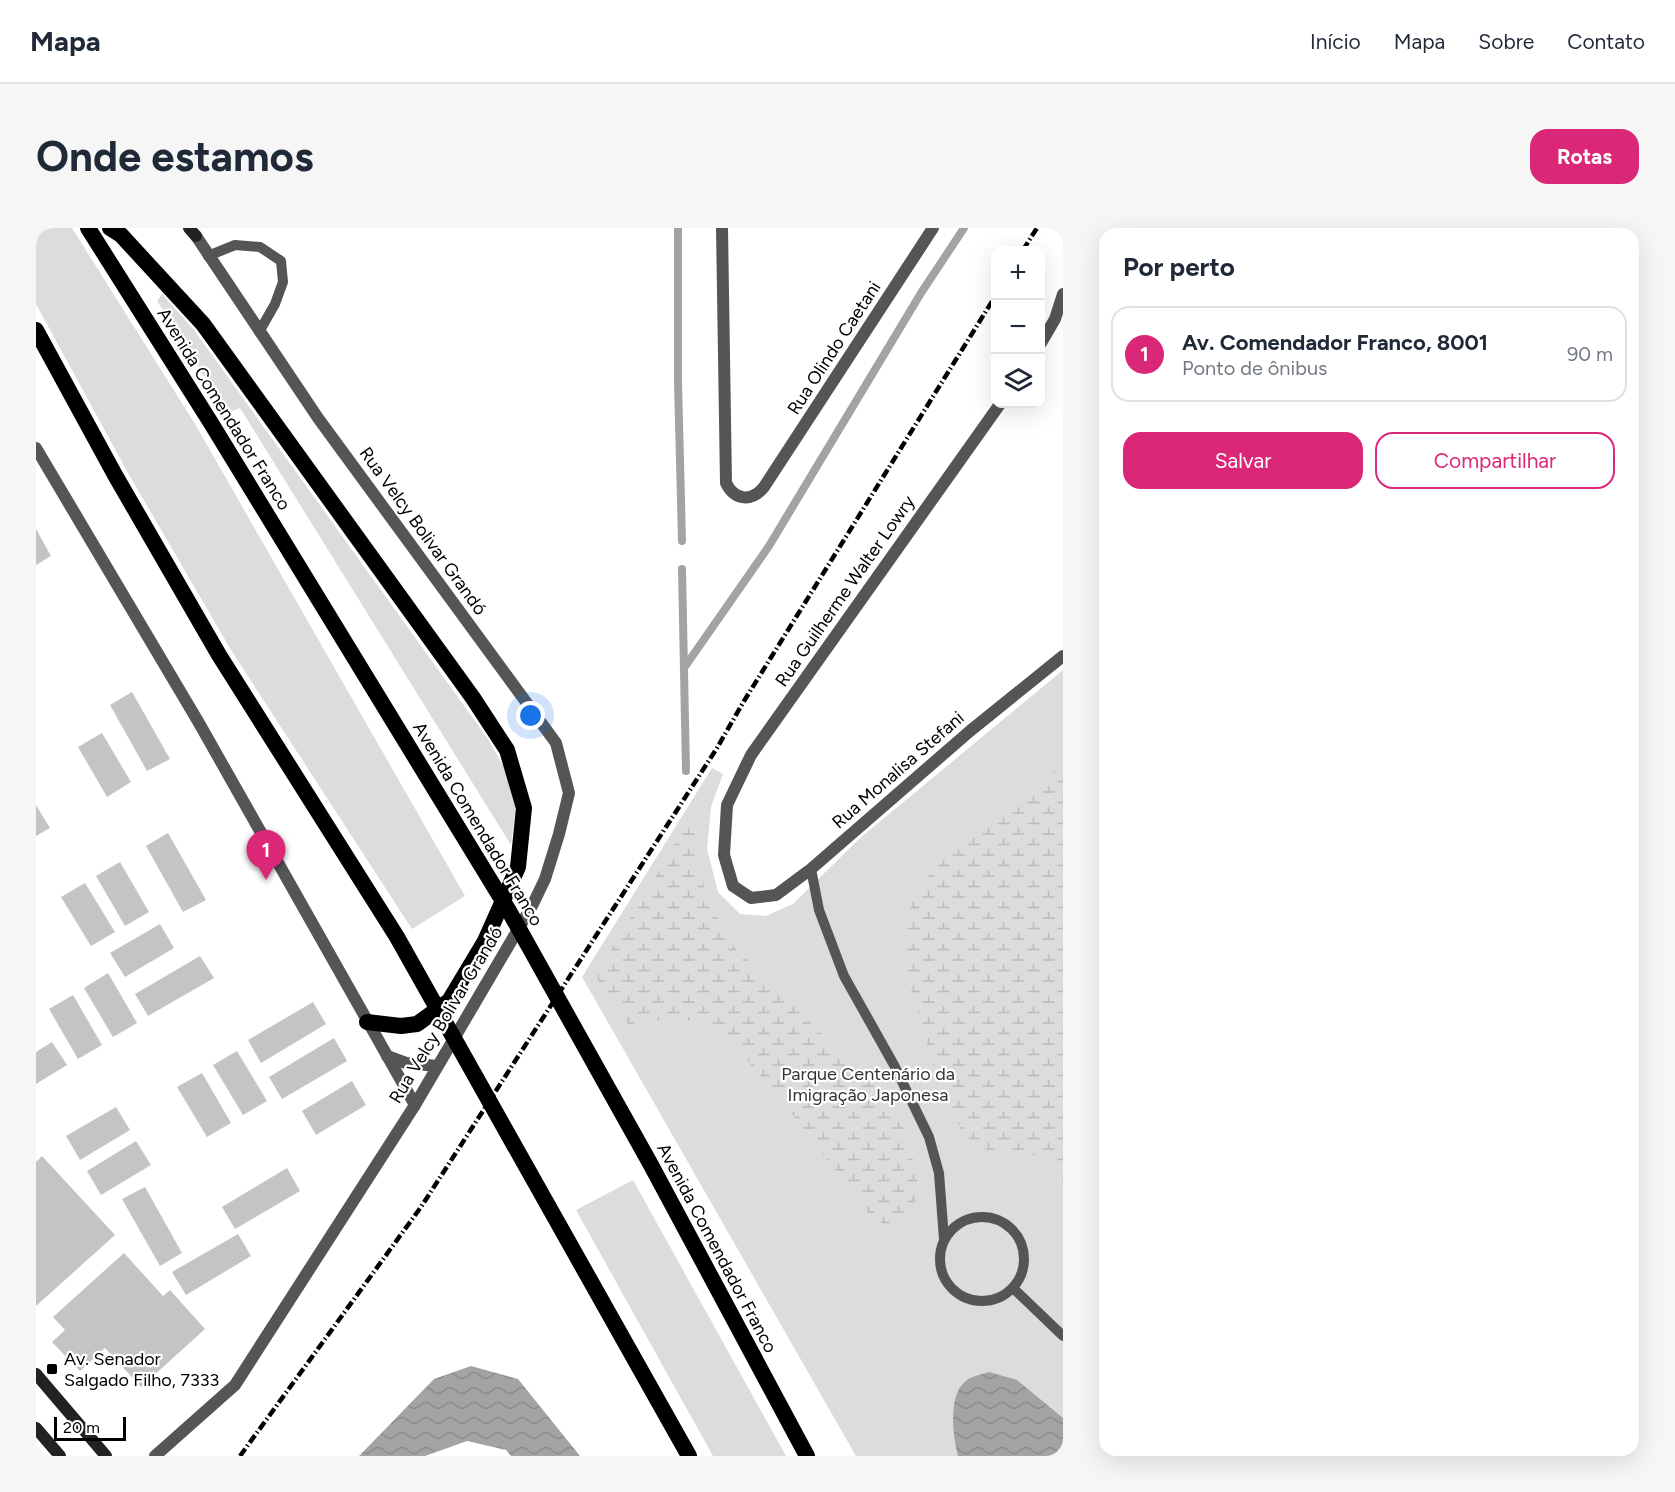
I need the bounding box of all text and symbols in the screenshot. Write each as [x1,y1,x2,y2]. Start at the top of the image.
text: Mapa [30,24,101,58]
text: Início [1310,29,1361,54]
text: Mapa [1394,29,1445,54]
text: Sobre [1478,29,1534,54]
text: Contato [1567,29,1645,54]
button: Rotas [1530,129,1639,184]
text: Onde estamos [36,131,314,182]
map controls [991,246,1045,408]
button: + [991,246,1045,300]
text: Por perto [1123,251,1235,283]
street label: Rua Olindo Caetani [783,277,885,419]
button: − [991,300,1045,354]
street label: Avenida Comendador Franco [153,304,295,514]
text: Av. Comendador Franco, 8001 [1182,329,1488,356]
text: 1 [1140,342,1149,366]
text: 90 m [1567,342,1613,366]
button: layers [991,354,1045,408]
text: Ponto de ônibus [1182,356,1327,380]
button: Salvar [1123,432,1363,489]
button: Compartilhar [1375,432,1615,489]
street label: Rua Velcy Bolivar Grandó [355,443,491,619]
street label: Rua Guilherme Walter Lowry [770,491,920,691]
your location [516,701,545,730]
street label: Rua Monalisa Stefani [828,707,968,833]
street label: Avenida Comendador Franco [408,718,548,930]
pin: 1 [246,830,286,880]
street label: Rua Velcy Bolivar Grandó [384,923,508,1107]
park label: Parque Centenário da Imigração Japonesa [781,1063,955,1106]
street label: Avenida Comendador Franco [652,1139,782,1357]
place label: Av. Senador Salgado Filho, 7333 [64,1348,219,1391]
marker: Av. Senador Salgado Filho, 7333 [45,1362,59,1376]
scale bar [54,1414,126,1442]
text: 20 m [63,1418,100,1437]

